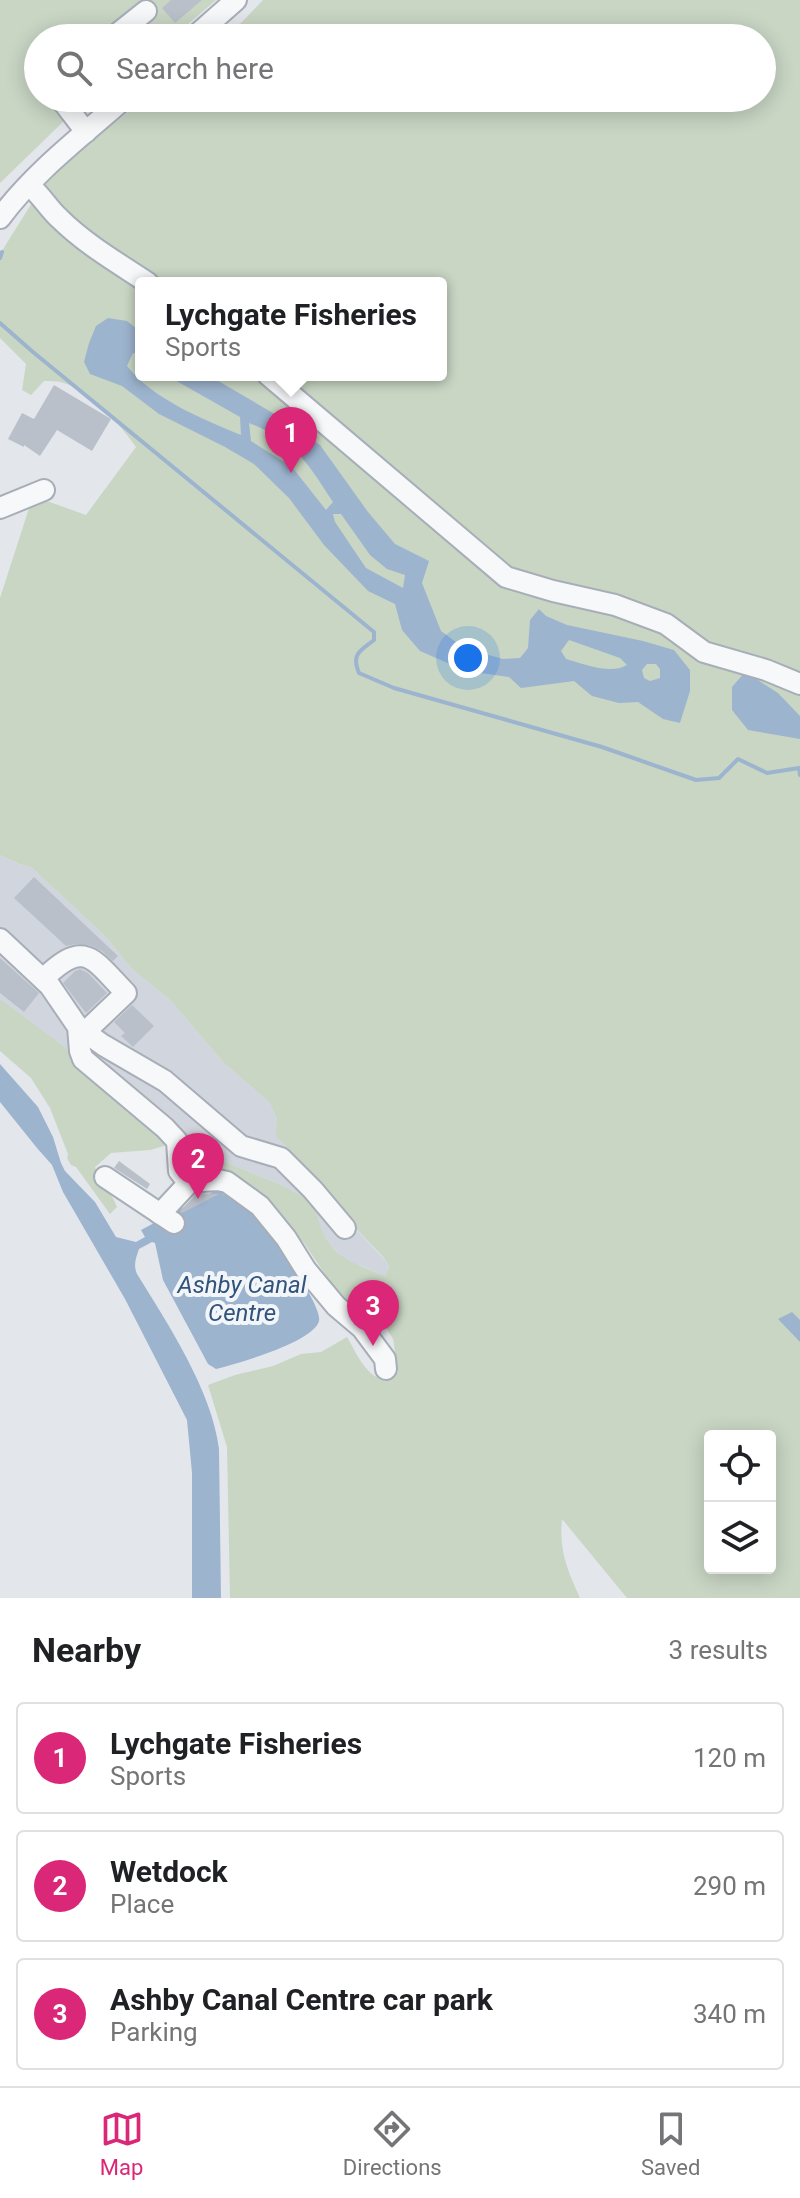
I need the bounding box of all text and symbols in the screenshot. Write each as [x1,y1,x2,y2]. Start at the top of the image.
search box [24,24,776,112]
icon: search [52,46,96,90]
text: Search here [116,51,274,86]
popup [135,277,447,381]
text: Lychgate Fisheries [165,297,417,332]
text: Sports [165,332,241,362]
pin: 1 [265,407,317,473]
your location [448,638,488,678]
pin: 2 [172,1133,224,1199]
water label: Ashby Canal Centre [177,1271,307,1327]
pin: 3 [347,1280,399,1346]
map controls [704,1430,776,1574]
button: locate [704,1430,776,1502]
button: layers [704,1502,776,1574]
text: Nearby [32,1630,141,1670]
text: 3 results [669,1635,768,1665]
text: Lychgate Fisheries [110,1726,362,1761]
text: 1 [53,1743,67,1773]
text: 120 m [693,1743,766,1773]
text: Sports [110,1761,186,1791]
text: Wetdock [110,1854,228,1889]
text: 2 [53,1871,67,1901]
text: 290 m [693,1871,766,1901]
text: Place [110,1889,174,1919]
text: Ashby Canal Centre car park [110,1982,493,2017]
text: 3 [53,1999,67,2029]
text: 340 m [693,1999,766,2029]
text: Parking [110,2017,198,2047]
tab: Map [100,2107,144,2180]
tab: Directions [343,2107,442,2180]
tab: Saved [641,2107,700,2180]

